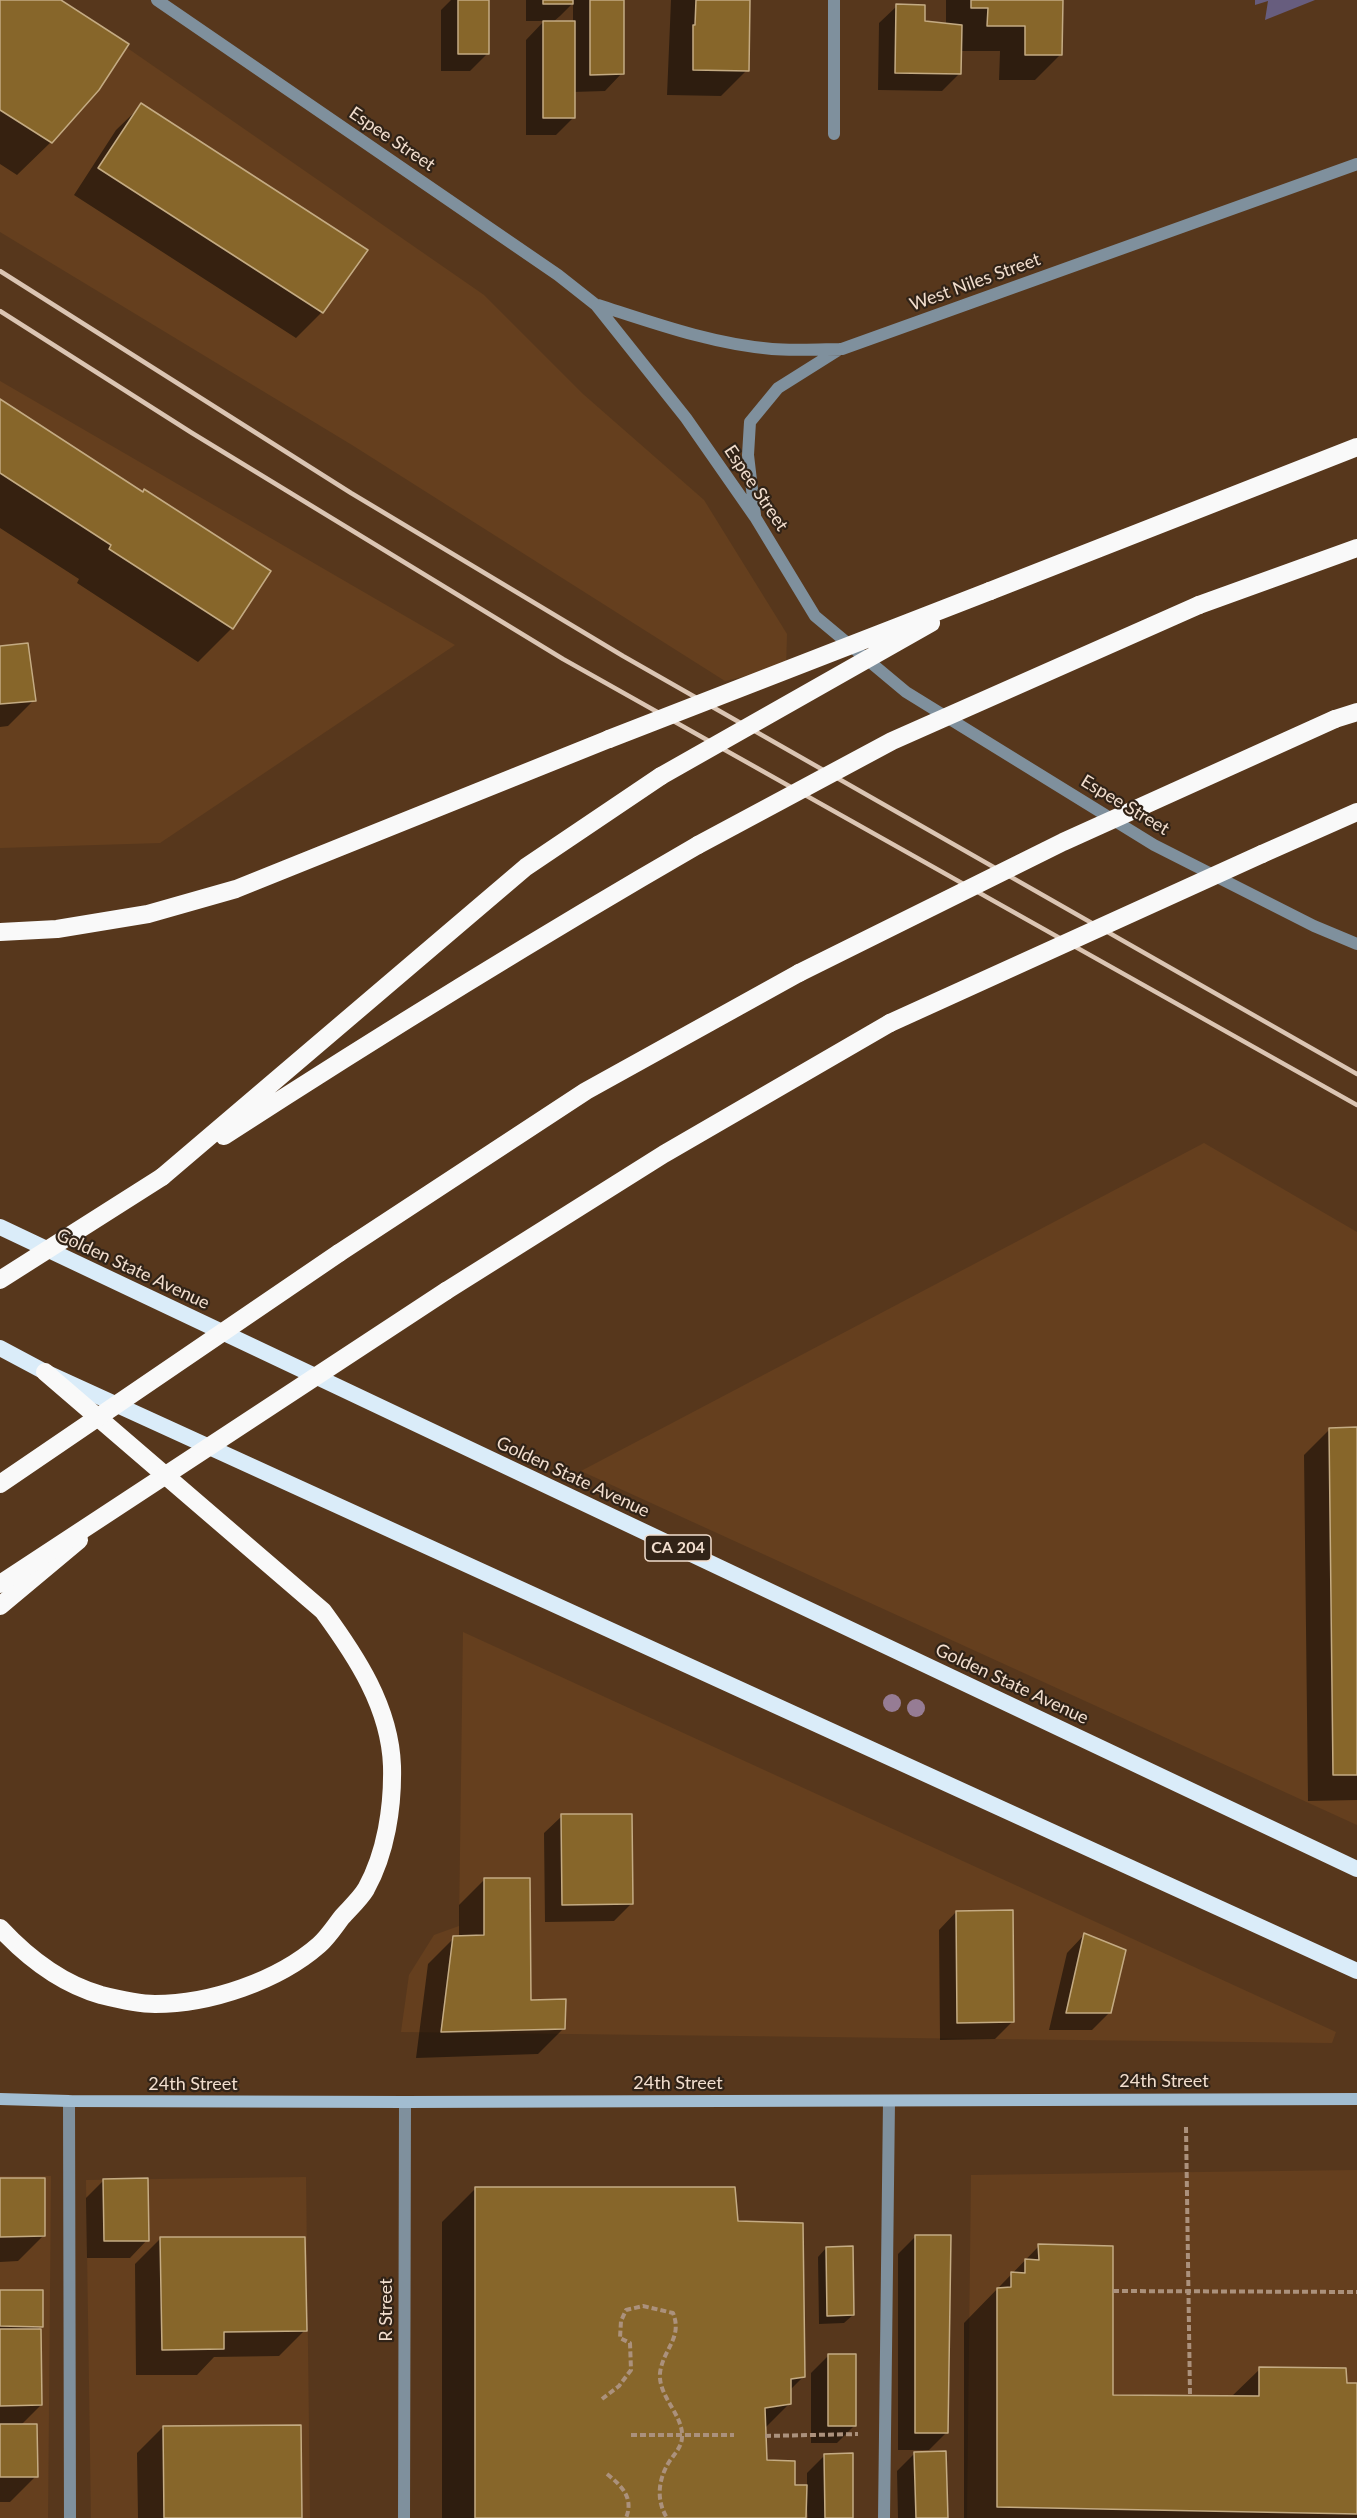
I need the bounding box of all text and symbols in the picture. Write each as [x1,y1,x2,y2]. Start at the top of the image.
street label: Espee Street [345,102,439,176]
street label: West Niles Street [907,248,1043,316]
street label: Espee Street [719,441,793,535]
street label: Espee Street [1077,770,1173,840]
street label: Golden State Avenue [53,1224,213,1314]
street label: Golden State Avenue [493,1432,653,1522]
road number: CA 204 [645,1535,711,1561]
street label: Golden State Avenue [932,1639,1092,1729]
street label: 24th Street [1119,2070,1209,2092]
street label: 24th Street [633,2072,723,2094]
street label: 24th Street [148,2073,238,2095]
street label: R Street [375,2278,397,2342]

